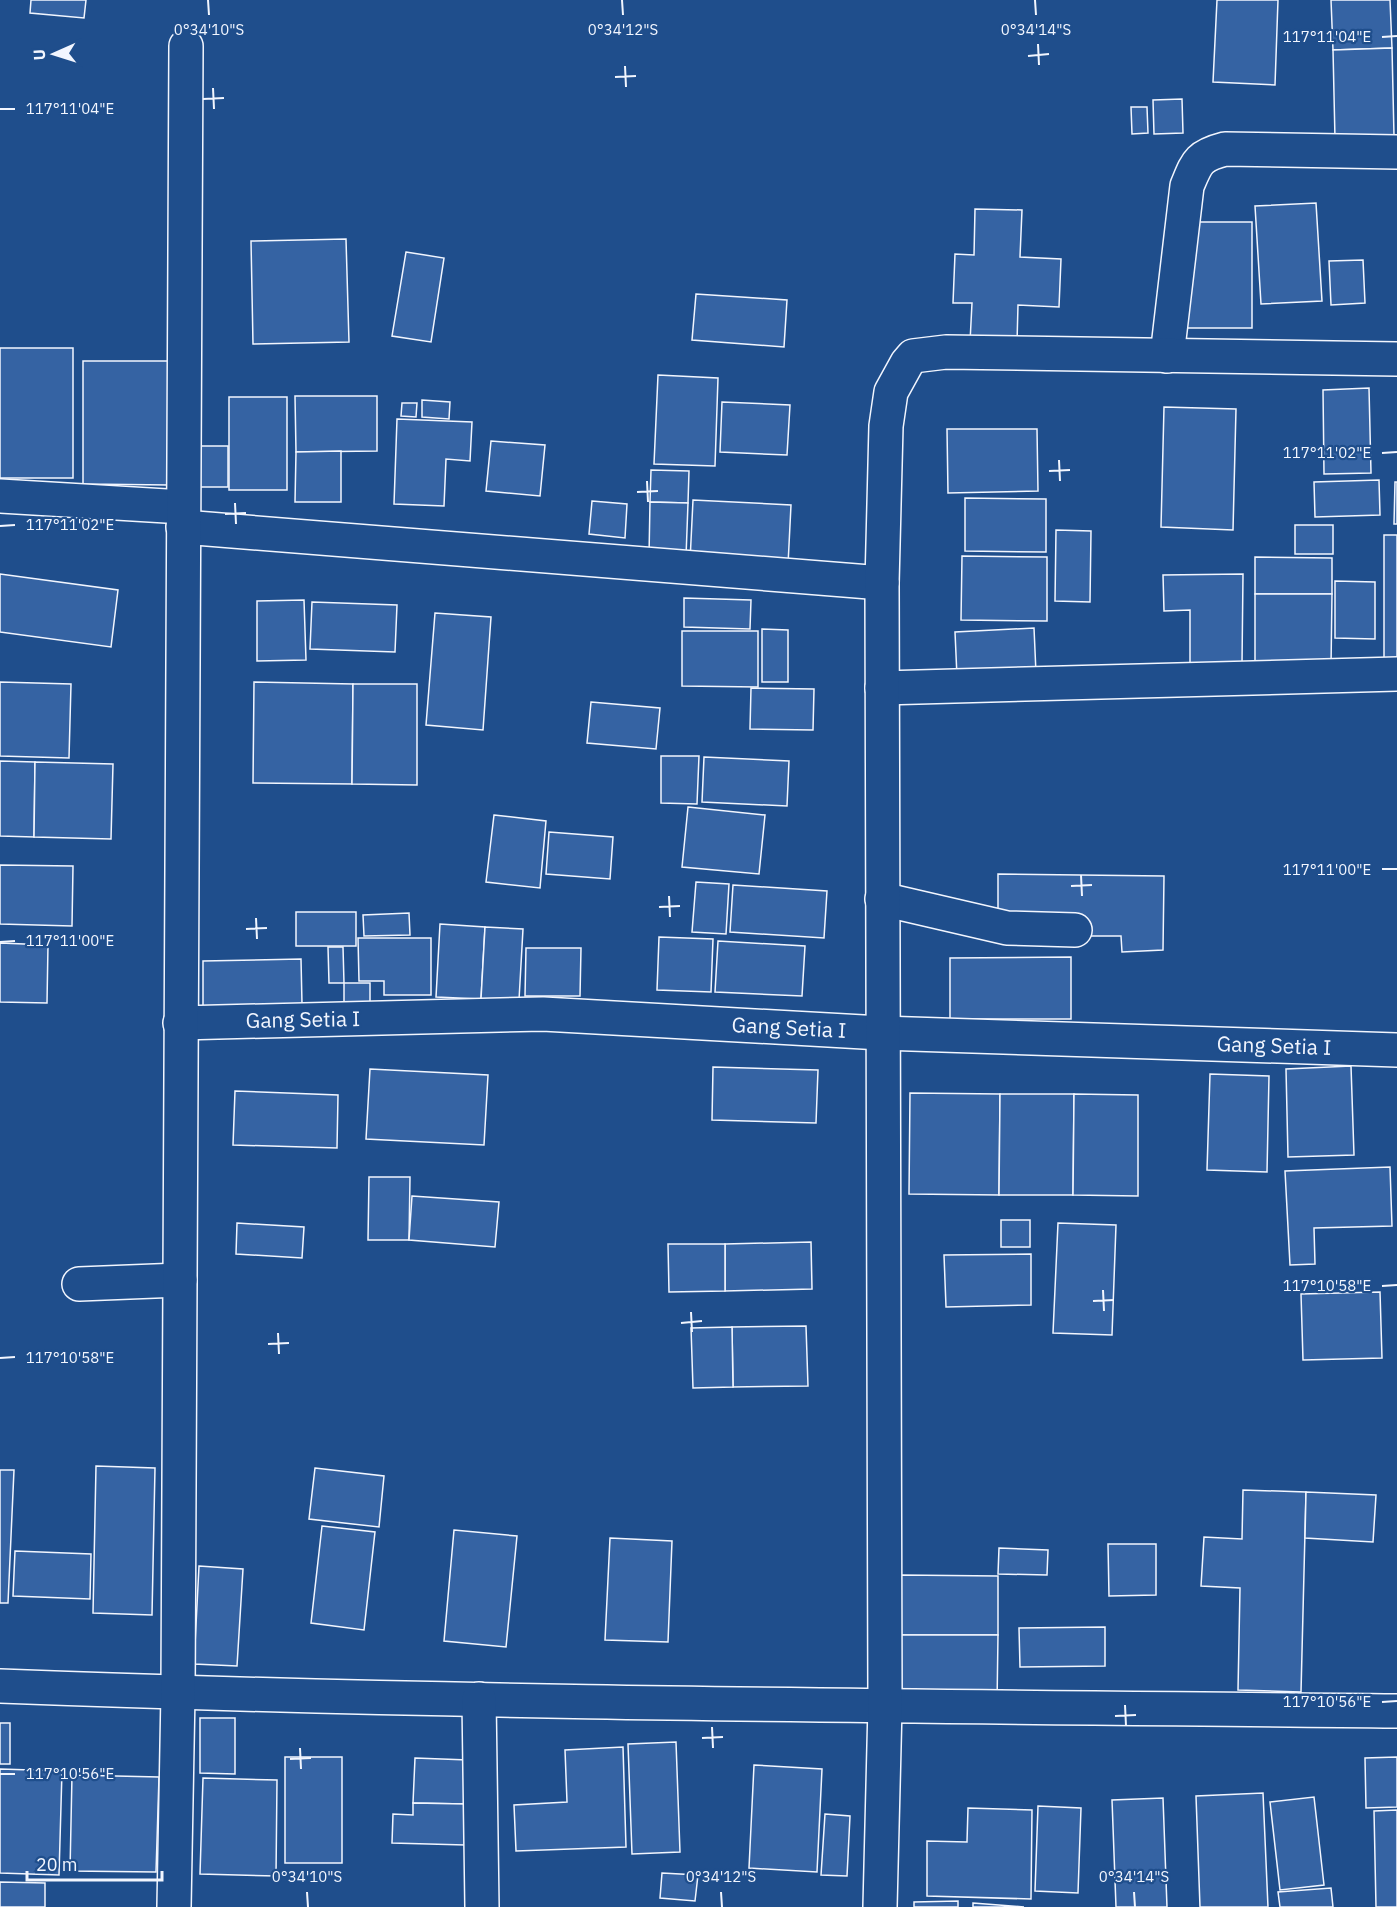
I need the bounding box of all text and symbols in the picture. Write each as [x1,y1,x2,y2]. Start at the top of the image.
text: 0°34'10"S [174,20,244,39]
text: 0°34'12"S [588,20,658,39]
text: 0°34'14"S [1001,20,1071,39]
north arrow [24,24,84,84]
text: 117°11'04"E [1283,27,1371,46]
text: U [29,49,49,61]
text: 117°11'04"E [26,99,114,118]
text: 117°11'02"E [1283,443,1371,462]
text: 117°11'02"E [26,515,114,534]
text: 117°11'00"E [1283,860,1371,879]
text: 117°11'00"E [26,931,114,950]
street label: Gang Setia I [245,1004,361,1034]
street label: Gang Setia I [731,1010,847,1044]
street label: Gang Setia I [1216,1029,1332,1061]
text: 117°10'58"E [1283,1276,1371,1295]
text: 117°10'58"E [26,1348,114,1367]
text: 117°10'56"E [1283,1692,1371,1711]
text: 117°10'56"E [26,1764,114,1783]
scale bar [27,1844,162,1882]
text: 20 m [36,1853,78,1876]
text: 0°34'10"S [272,1867,342,1886]
text: 0°34'12"S [686,1867,756,1886]
text: 0°34'14"S [1099,1867,1169,1886]

